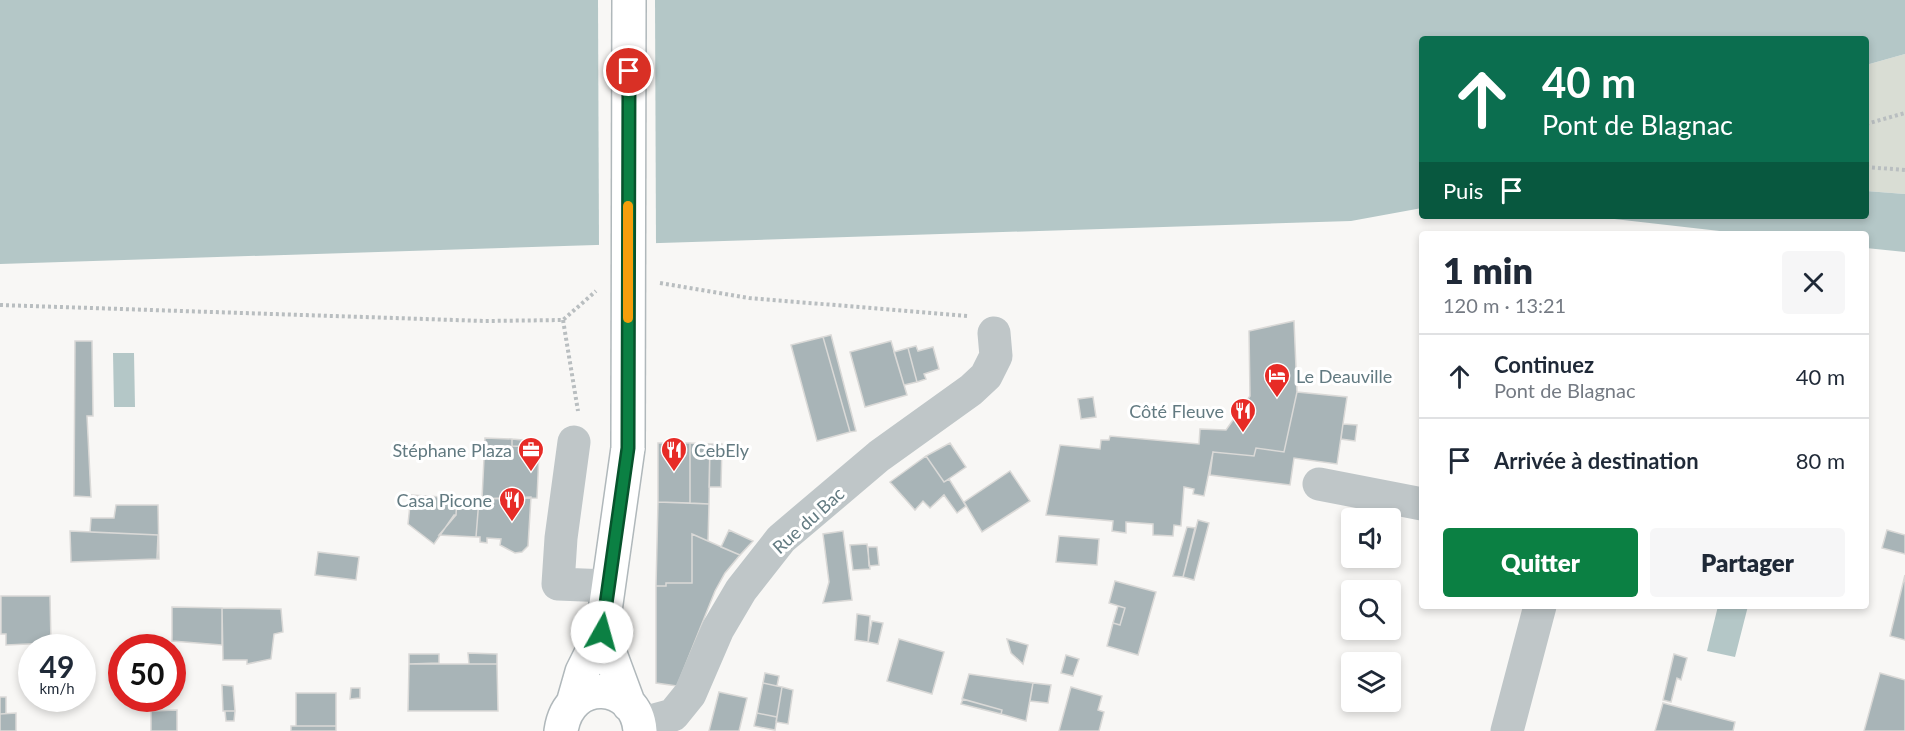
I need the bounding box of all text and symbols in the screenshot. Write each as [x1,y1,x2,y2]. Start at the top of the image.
pin [603,45,654,96]
icon: arrive [612,54,645,87]
text: 40 m [1542,57,1636,107]
icon: ahead [1443,60,1521,138]
text: Pont de Blagnac [1542,108,1733,141]
icon: arrive [1495,174,1528,207]
text: Puis [1443,177,1483,204]
text: 1 min [1443,248,1533,292]
button: close [1782,251,1845,314]
text: 120 m · 13:21 [1443,293,1566,317]
text: Continuez [1494,351,1594,378]
icon: ahead [1443,360,1476,393]
hotel icon: Le Deauville [1262,361,1292,399]
text: 40 m [1796,363,1845,390]
place label: Le Deauville [1296,365,1392,387]
text: Pont de Blagnac [1494,378,1635,402]
restaurant icon: Côté Fleuve [1228,396,1258,434]
place label: Côté Fleuve [1129,400,1224,422]
office icon: Stéphane Plaza [516,435,546,473]
restaurant icon: CebEly [659,435,689,473]
place label: Stéphane Plaza [392,439,512,461]
place label: CebEly [694,439,750,461]
icon: arrive [1443,444,1476,477]
text: Arrivée à destination [1494,447,1699,474]
text: 80 m [1796,447,1845,474]
street label: Rue du Bac [768,482,849,558]
restaurant icon: Casa Picone [497,485,527,523]
place label: Casa Picone [396,489,492,511]
map controls [1341,508,1401,712]
button: sound [1341,508,1401,568]
button: Quitter [1443,528,1638,597]
button: Partager [1650,528,1845,597]
button: search [1341,580,1401,640]
position arrow [570,600,634,664]
speed limit sign: 50 [108,634,186,712]
text: 49 [40,648,74,684]
button: layers [1341,652,1401,712]
text: km/h [39,679,75,697]

